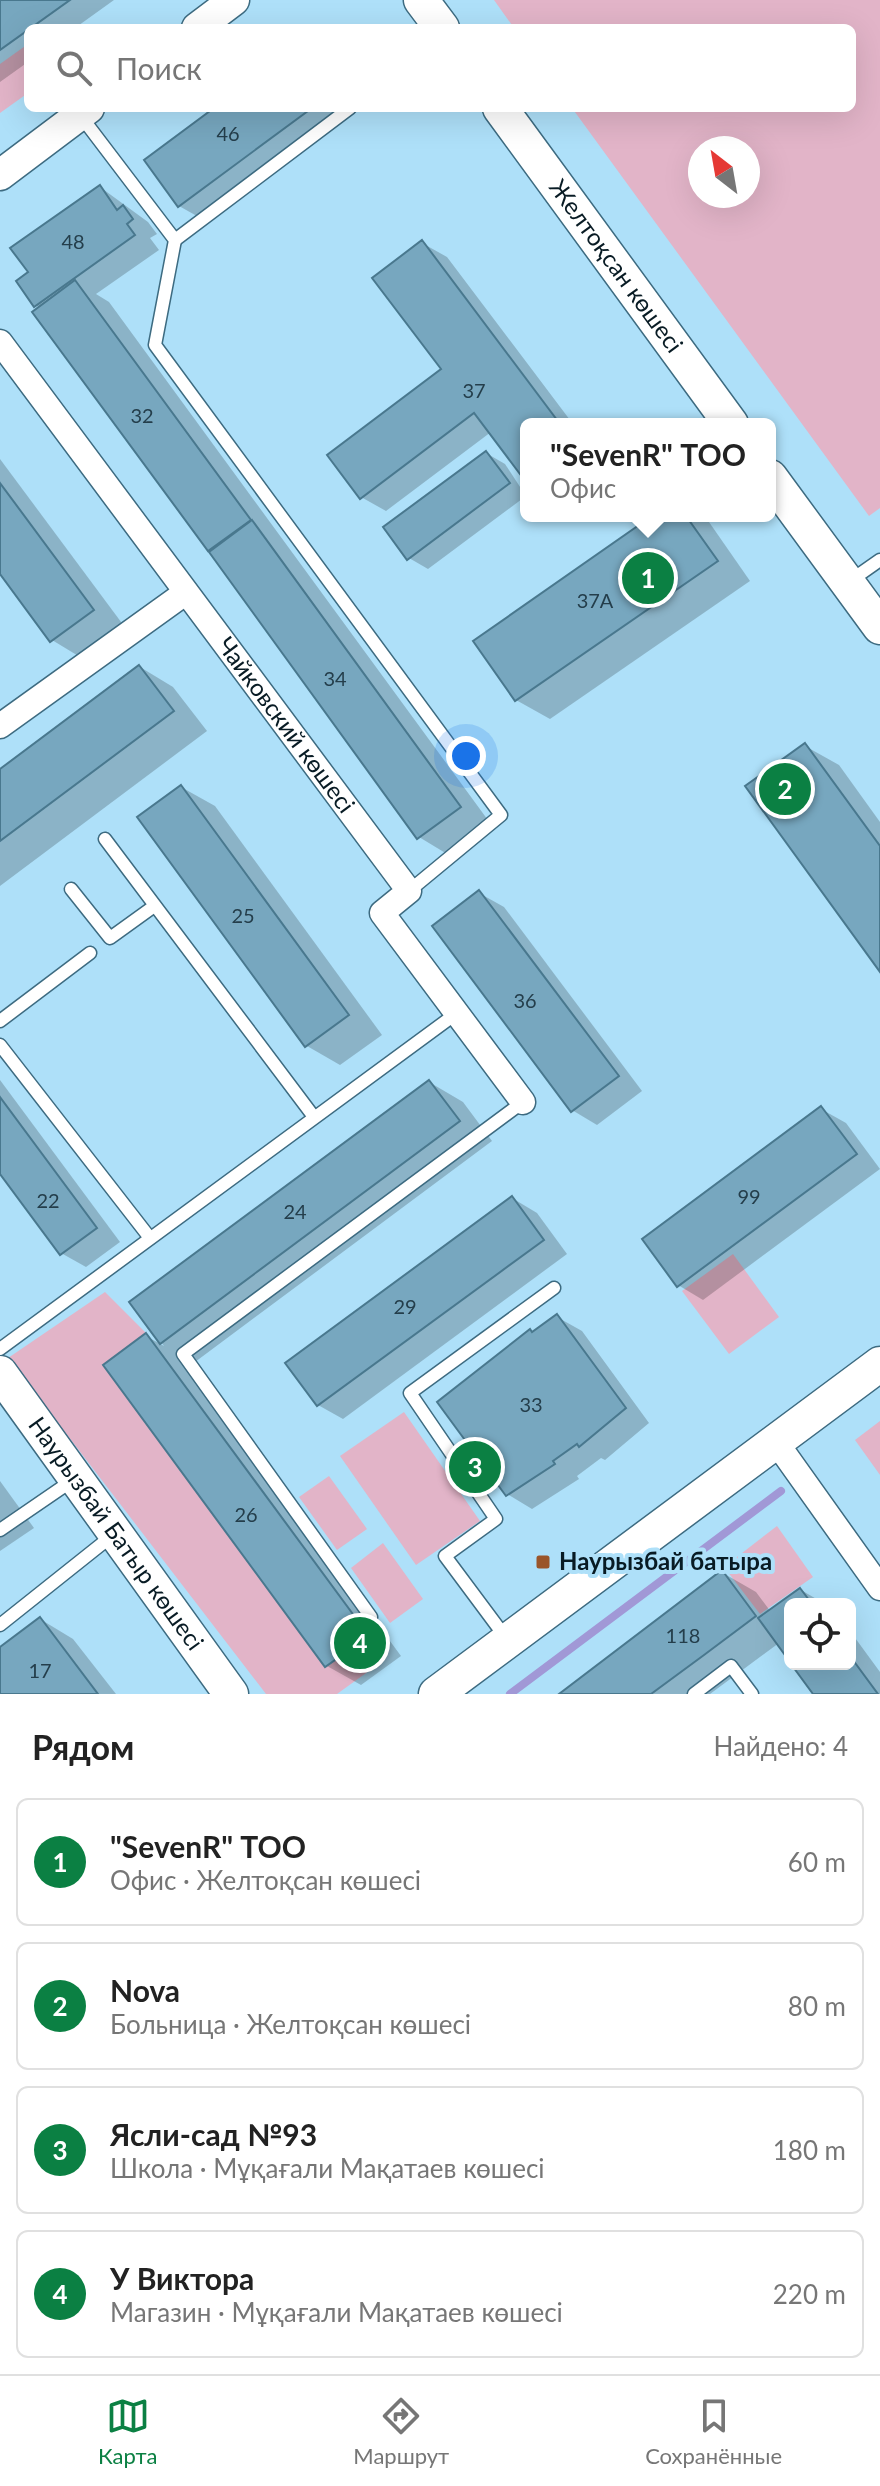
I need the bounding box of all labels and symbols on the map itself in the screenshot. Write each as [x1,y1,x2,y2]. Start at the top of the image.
house number: 46 [216,121,240,145]
north arrow [688,136,760,208]
street label: Желтоқсан көшесі [544,173,690,358]
house number: 48 [61,229,85,253]
house number: 37 [462,378,486,402]
house number: 32 [130,403,154,427]
pin: 1 [622,548,674,608]
house number: 37А [577,588,614,612]
street label: Чайковский көшесі [212,631,362,818]
house number: 34 [323,666,347,690]
your location [446,736,486,776]
pin: 2 [759,759,811,819]
house number: 25 [231,903,255,927]
house number: 36 [513,988,537,1012]
house number: 99 [737,1184,761,1208]
house number: 22 [36,1188,60,1212]
house number: 24 [283,1199,307,1223]
house number: 29 [393,1294,417,1318]
house number: 33 [519,1392,543,1416]
street label: Наурызбай Батыр көшесі [23,1411,210,1655]
pin: 3 [449,1437,501,1497]
house number: 26 [234,1502,258,1526]
place label: Наурызбай батыра [559,1546,772,1575]
marker: Наурызбай батыра [534,1553,552,1571]
pin: 4 [334,1613,386,1673]
house number: 118 [666,1623,700,1647]
house number: 17 [28,1658,52,1682]

